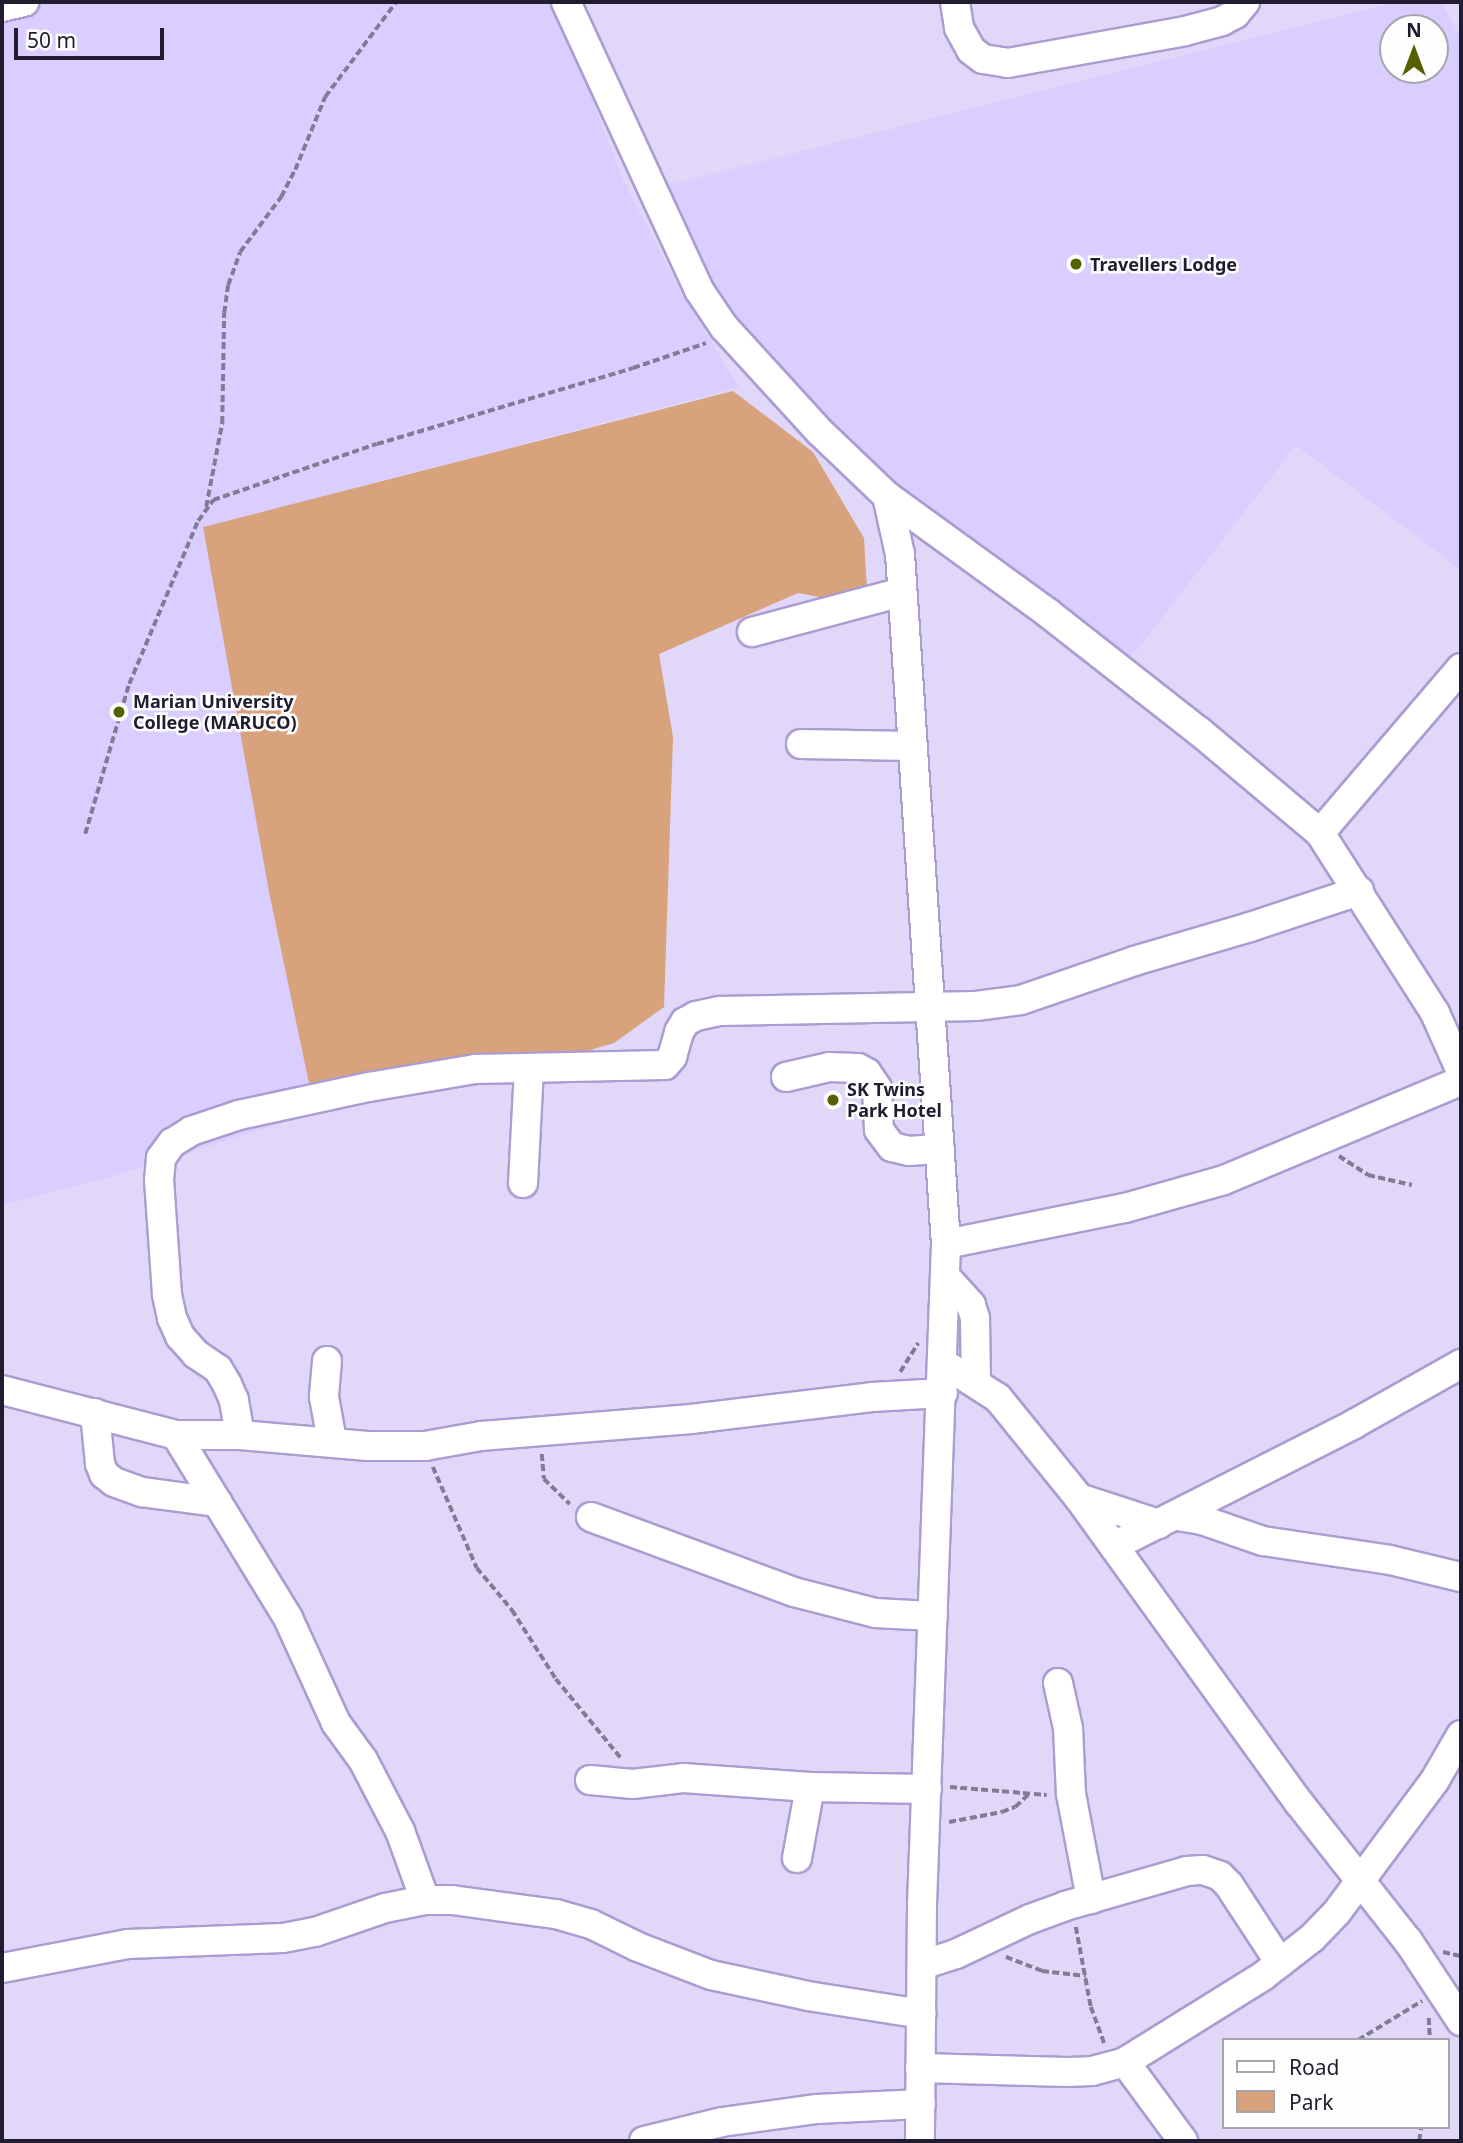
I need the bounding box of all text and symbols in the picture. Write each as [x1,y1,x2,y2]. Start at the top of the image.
scale bar [18,14,168,58]
north arrow [1379,14,1449,84]
text: N [1406,17,1422,43]
text: 50 m [27,26,76,54]
place label: Travellers Lodge [1090,253,1237,275]
marker: Travellers Lodge [1068,256,1084,272]
place label: Marian University College (MARUCO) [133,691,297,734]
marker: Marian University College (MARUCO) [111,704,127,720]
place label: SK Twins Park Hotel [847,1079,942,1122]
marker: SK Twins Park Hotel [825,1092,841,1108]
legend [1222,2038,1449,2129]
text: Road [1289,2053,1339,2081]
text: Park [1289,2088,1333,2116]

